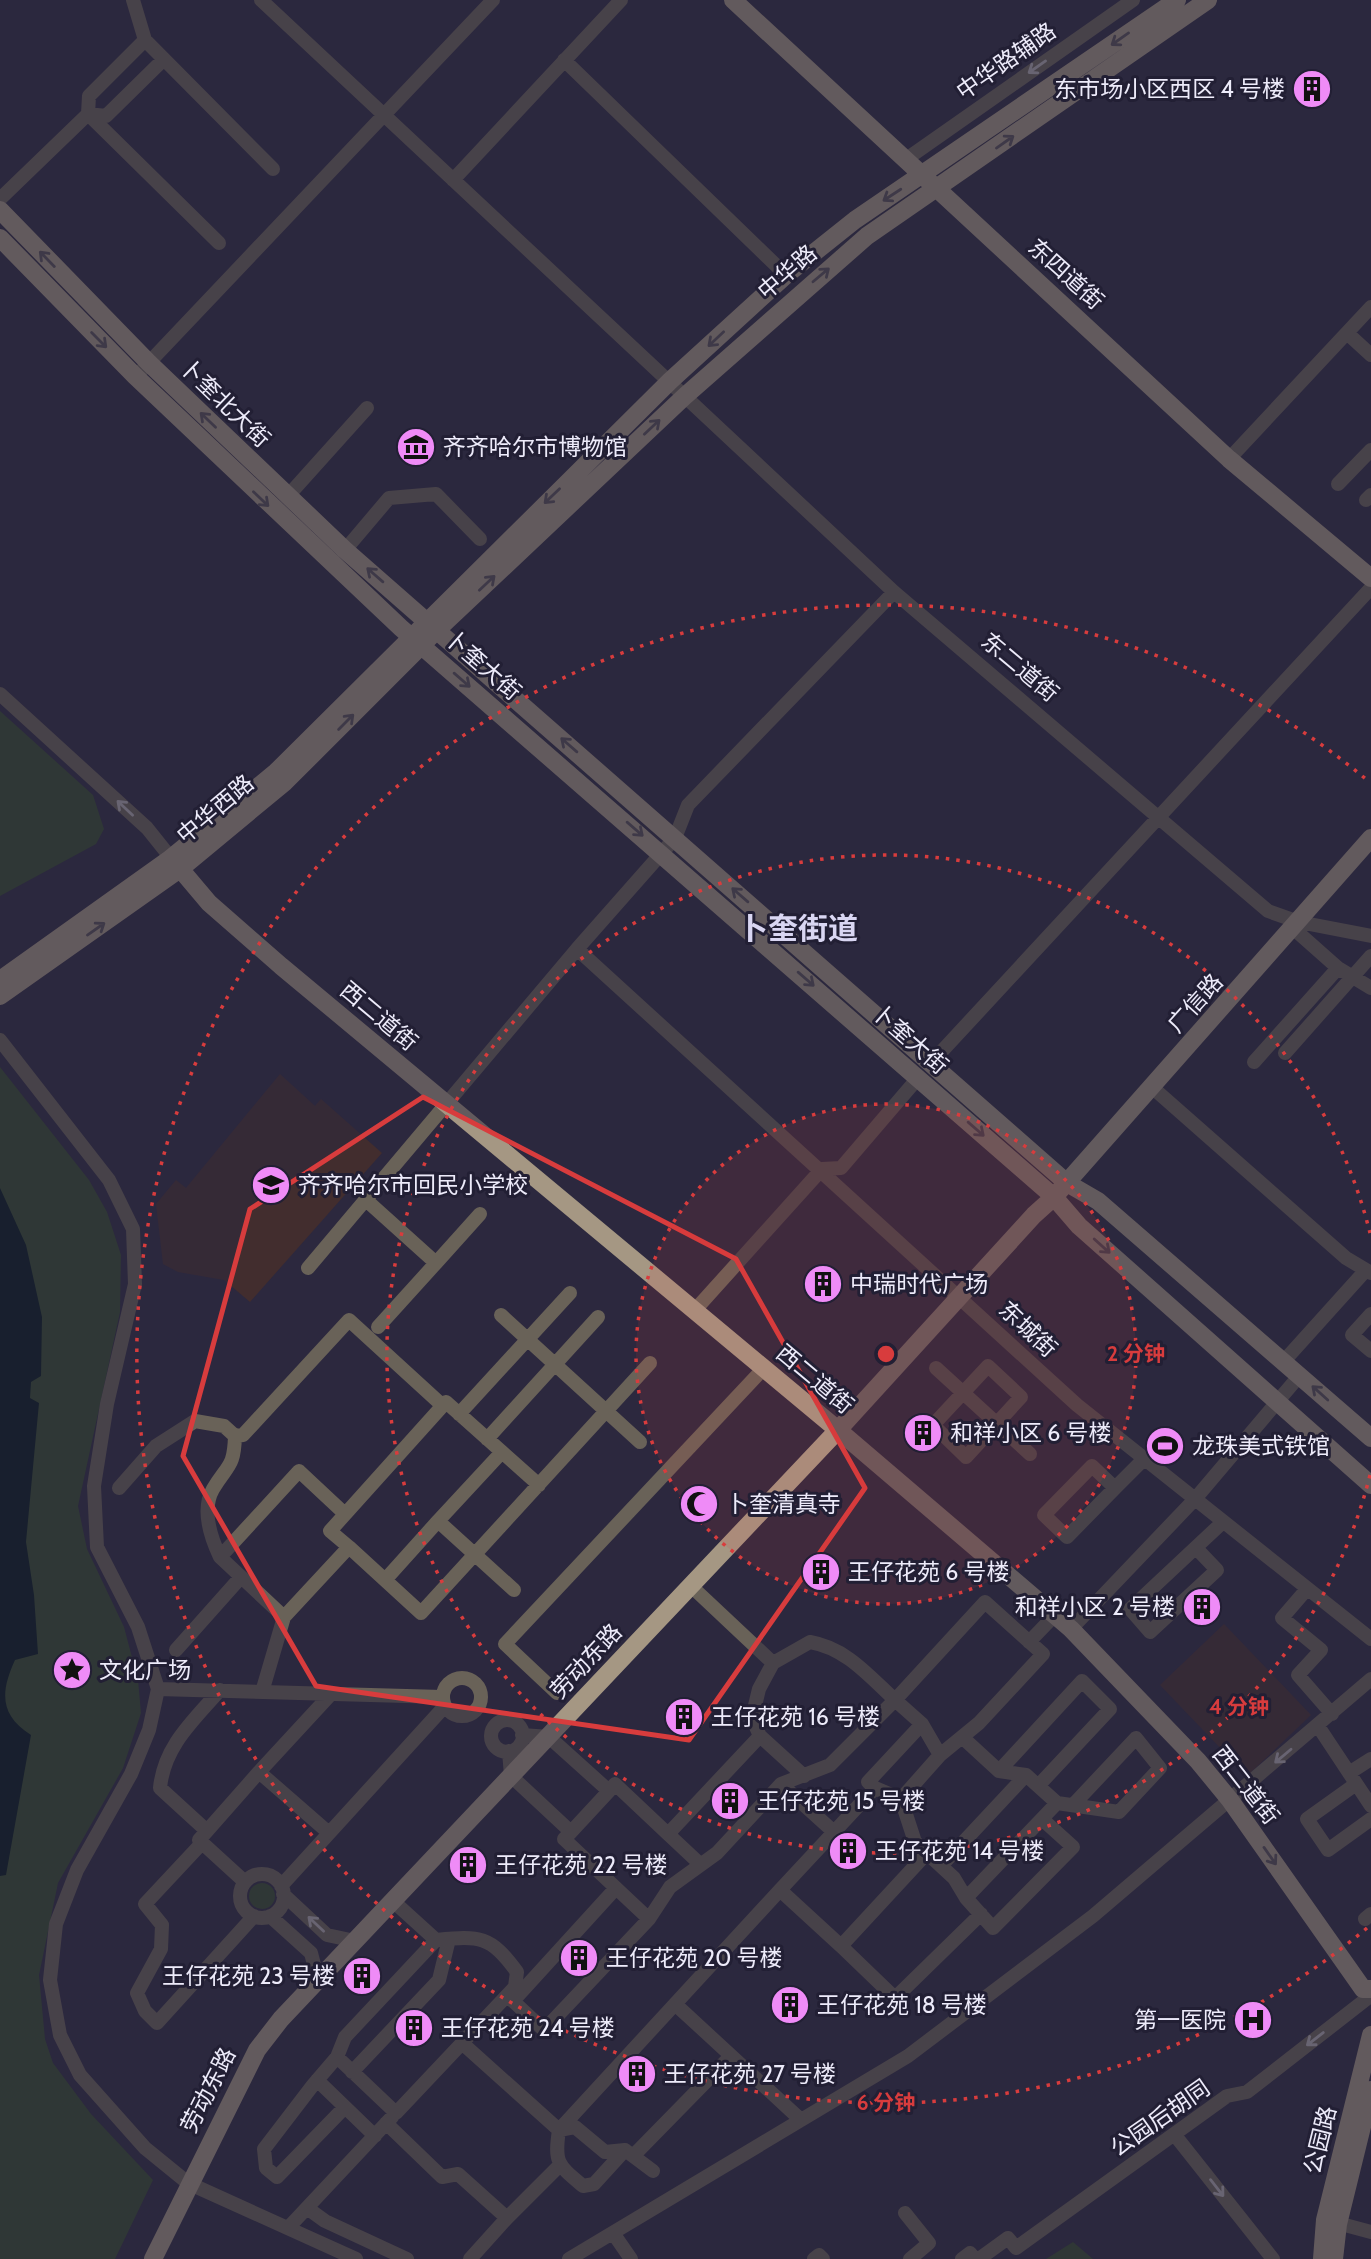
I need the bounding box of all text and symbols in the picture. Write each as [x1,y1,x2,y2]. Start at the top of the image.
street label: 中华路辅路 [951,17,1061,105]
one-way arrow [1111,32,1131,46]
one-way arrow [1028,60,1047,74]
building icon: 东市场小区西区 4 号楼 [1291,68,1333,110]
place label: 东市场小区西区 4 号楼 [1054,75,1285,103]
one-way arrow [995,135,1015,149]
one-way arrow [883,188,903,202]
street label: 东四道街 [1022,233,1110,315]
street label: 中华路 [752,239,822,305]
one-way arrow [39,251,56,268]
one-way arrow [812,267,830,283]
one-way arrow [708,330,725,347]
one-way arrow [90,331,107,348]
street label: 卜奎北大街 [174,353,276,453]
one-way arrow [200,412,217,429]
one-way arrow [643,419,661,435]
museum icon: 齐齐哈尔市博物馆 [395,426,437,468]
place label: 齐齐哈尔市博物馆 [443,433,627,461]
one-way arrow [544,488,561,505]
one-way arrow [253,490,270,507]
one-way arrow [366,567,384,583]
one-way arrow [478,575,495,592]
street label: 卜奎大街 [439,624,527,706]
street label: 东二道街 [976,627,1064,707]
one-way arrow [453,672,471,688]
one-way arrow [337,713,354,730]
one-way arrow [560,737,578,753]
street label: 中华西路 [171,769,259,849]
one-way arrow [116,800,134,816]
one-way arrow [625,821,643,837]
one-way arrow [731,887,749,903]
district label: 卜奎街道 [738,910,858,947]
one-way arrow [86,922,105,936]
street label: 广信路 [1162,968,1228,1038]
one-way arrow [796,971,814,987]
street label: 西二道街 [335,976,423,1056]
street label: 卜奎大街 [866,998,954,1080]
one-way arrow [967,1121,985,1137]
school or university icon: 齐齐哈尔市回民小学校 [250,1164,292,1206]
place label: 齐齐哈尔市回民小学校 [298,1171,528,1199]
one-way arrow [1093,1237,1110,1254]
building icon: 中瑞时代广场 [802,1263,844,1305]
place label: 中瑞时代广场 [850,1270,988,1298]
street label: 东城街 [993,1295,1063,1363]
street label: 西二道街 [771,1339,859,1419]
text: 2 分钟 [1107,1341,1165,1366]
centre of rings [874,1342,898,1366]
one-way arrow [1311,1385,1329,1401]
building icon: 和祥小区 6 号楼 [902,1412,944,1454]
place label: 和祥小区 6 号楼 [950,1419,1111,1447]
sports icon: 龙珠美式铁馆 [1144,1425,1186,1467]
place label: 龙珠美式铁馆 [1192,1432,1330,1460]
mosque icon: 卜奎清真寺 [678,1483,720,1525]
place label: 卜奎清真寺 [726,1490,841,1518]
building icon: 王仔花苑 6 号楼 [800,1551,842,1593]
place label: 王仔花苑 6 号楼 [848,1558,1009,1586]
building icon: 和祥小区 2 号楼 [1181,1586,1223,1628]
place label: 和祥小区 2 号楼 [1015,1593,1175,1621]
street label: 劳动东路 [544,1618,628,1704]
place icon: 文化广场 [51,1649,93,1691]
place label: 文化广场 [99,1656,191,1684]
text: 4 分钟 [1209,1694,1269,1719]
building icon: 王仔花苑 16 号楼 [663,1696,705,1738]
place label: 王仔花苑 16 号楼 [711,1703,880,1731]
street label: 西二道街 [1207,1740,1285,1830]
one-way arrow [1274,1748,1292,1764]
building icon: 王仔花苑 15 号楼 [709,1780,751,1822]
place label: 王仔花苑 15 号楼 [757,1787,925,1815]
building icon: 王仔花苑 14 号楼 [827,1830,869,1872]
place label: 王仔花苑 14 号楼 [875,1837,1044,1865]
building icon: 王仔花苑 22 号楼 [447,1844,489,1886]
one-way arrow [1263,1846,1277,1865]
place label: 王仔花苑 22 号楼 [495,1851,667,1879]
one-way arrow [308,1916,325,1933]
building icon: 王仔花苑 20 号楼 [558,1937,600,1979]
place label: 王仔花苑 20 号楼 [606,1944,782,1972]
building icon: 王仔花苑 23 号楼 [341,1955,383,1997]
place label: 王仔花苑 23 号楼 [162,1962,335,1990]
building icon: 王仔花苑 18 号楼 [769,1984,811,2026]
place label: 王仔花苑 18 号楼 [817,1991,987,2019]
hospital icon: 第一医院 [1232,1999,1274,2041]
place label: 第一医院 [1134,2006,1226,2034]
building icon: 王仔花苑 24 号楼 [393,2007,435,2049]
place label: 王仔花苑 24 号楼 [441,2014,615,2042]
one-way arrow [1307,2031,1325,2046]
street label: 劳动东路 [175,2043,241,2137]
building icon: 王仔花苑 27 号楼 [616,2053,658,2095]
place label: 王仔花苑 27 号楼 [664,2060,836,2088]
street label: 公园后胡同 [1105,2074,1215,2162]
text: 6 分钟 [857,2090,915,2115]
street label: 公园路 [1298,2103,1342,2177]
one-way arrow [1209,2178,1224,2197]

